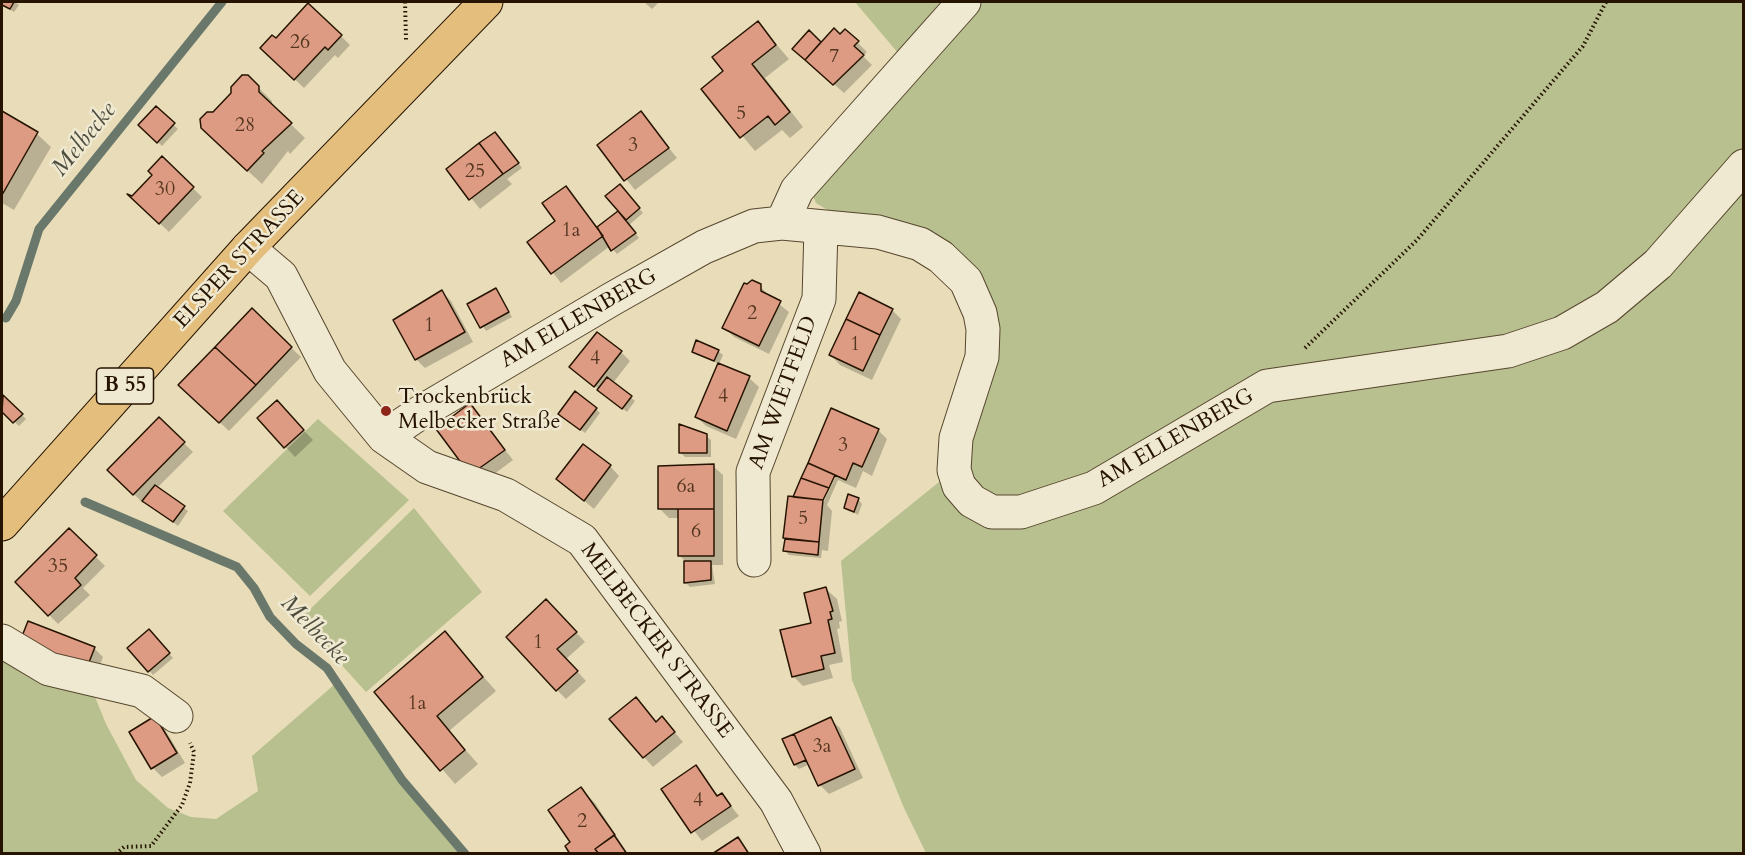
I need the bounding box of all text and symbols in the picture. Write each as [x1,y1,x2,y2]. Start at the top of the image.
house number: 26 [290,31,310,55]
house number: 7 [829,45,839,69]
water label: Melbecke [47,97,123,183]
house number: 5 [736,102,746,126]
house number: 28 [235,114,255,138]
house number: 3 [628,134,638,158]
house number: 25 [465,160,485,184]
house number: 30 [155,178,175,202]
street label: ELSPER STRASSE [169,185,311,335]
house number: 1a [562,219,580,243]
street label: AM ELLENBERG [496,264,662,374]
house number: 2 [747,302,757,326]
street label: AM WIETFELD [744,313,824,473]
house number: 1 [424,314,434,338]
house number: 1 [850,333,860,357]
house number: 4 [590,347,600,371]
road number: B 55 [96,368,154,404]
street label: AM ELLENBERG [1093,384,1259,494]
place label: Trockenbrück Melbecker Straße [398,385,560,436]
house number: 4 [718,385,728,409]
marker: Trockenbrück Melbecker Straße [379,404,393,418]
house number: 3 [838,434,848,458]
house number: 6a [677,475,695,499]
house number: 5 [798,507,808,531]
house number: 6 [691,520,701,544]
street label: MELBECKER STRASSE [574,538,738,744]
house number: 35 [48,555,68,579]
water label: Melbecke [274,590,354,672]
house number: 1 [533,631,543,655]
house number: 1a [408,692,426,716]
house number: 3a [813,735,831,759]
house number: 4 [693,789,703,813]
house number: 2 [577,810,587,834]

